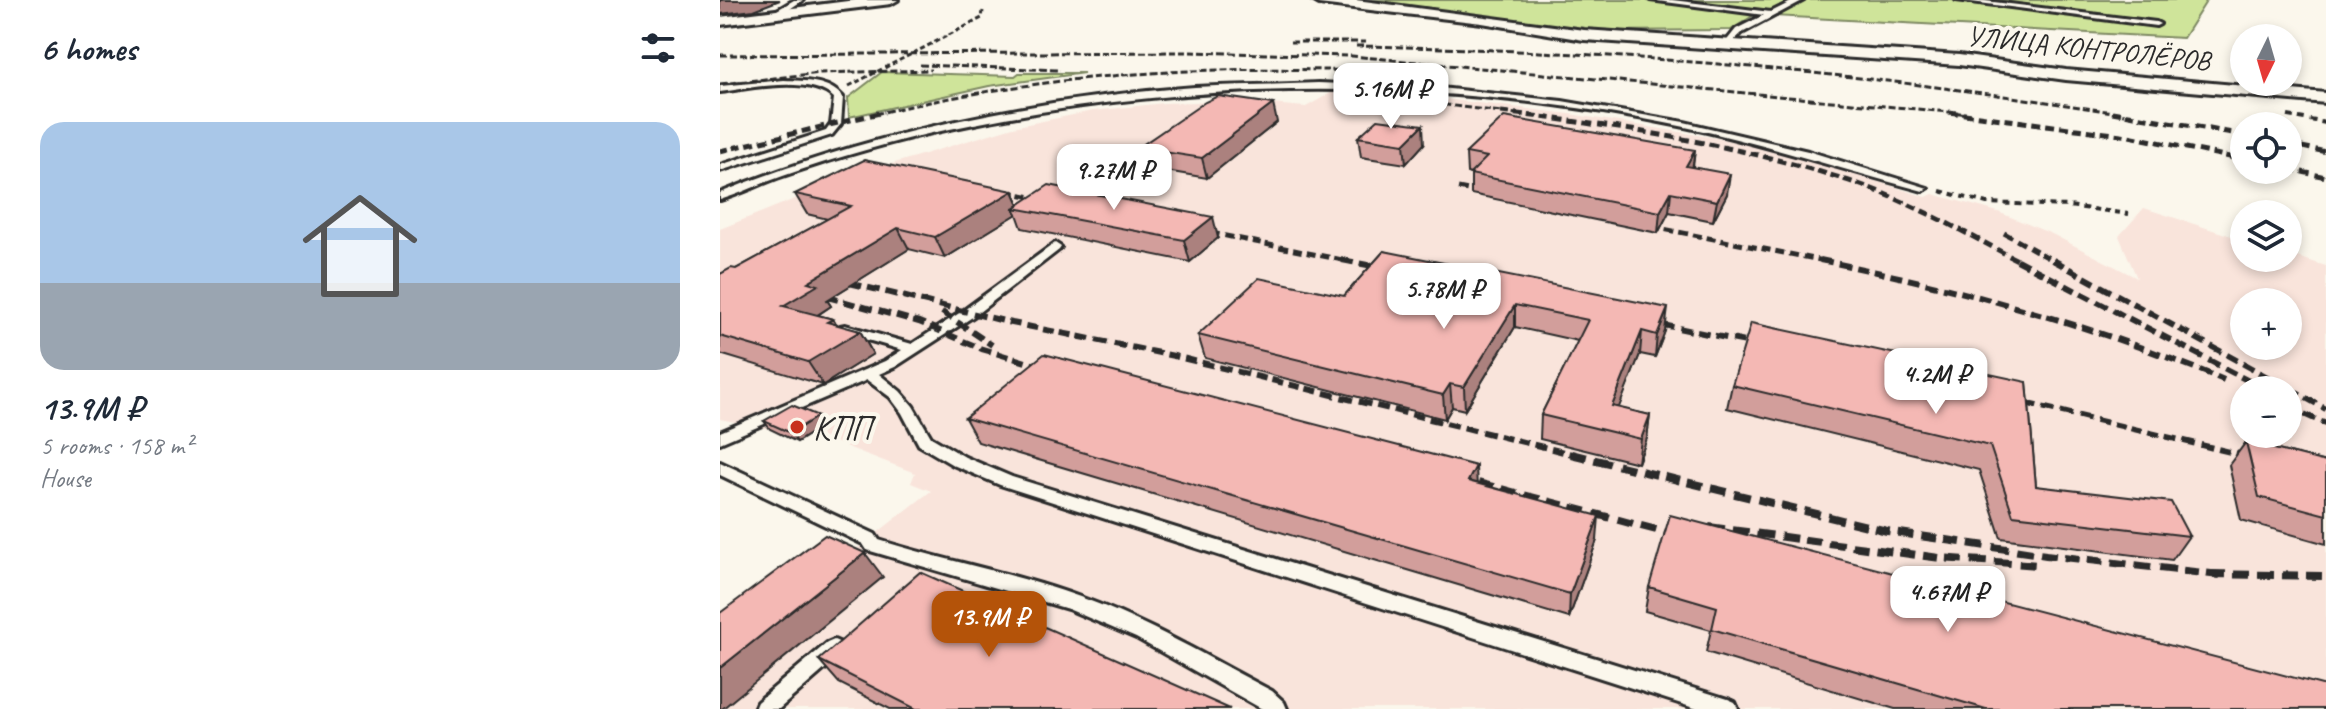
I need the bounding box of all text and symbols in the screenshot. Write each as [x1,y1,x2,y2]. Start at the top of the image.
street label: УЛИЦА КОНТРОЛЁРОВ [1965,18,2215,79]
north arrow [2230,24,2302,96]
map controls [2230,24,2302,448]
icon: filters [636,26,680,70]
text: 6 homes [40,27,137,70]
pin: 5.16M ₽ [1317,63,1465,131]
text: 5.16M ₽ [1351,72,1431,105]
button: locate [2230,112,2302,184]
pin: 9.27M ₽ [1040,144,1188,212]
text: 9.27M ₽ [1075,153,1153,186]
icon: home [288,174,432,318]
button: layers [2230,200,2302,272]
pin: 5.78M ₽ [1370,263,1518,331]
text: 5.78M ₽ [1405,272,1483,305]
button: + [2230,288,2302,360]
pin: 4.2M ₽ [1871,348,2001,416]
text: 4.2M ₽ [1902,357,1970,390]
button: − [2230,376,2302,448]
text: 13.9M ₽ [40,386,143,429]
place label: КПП [813,406,877,449]
marker: КПП [788,418,806,436]
text: 5 rooms · 158 m² [40,429,192,462]
text: House [40,462,91,495]
pin: 4.67M ₽ [1874,566,2022,634]
text: 4.67M ₽ [1908,575,1988,608]
pin: 13.9M ₽ [915,591,1063,659]
text: 13.9M ₽ [950,600,1028,633]

